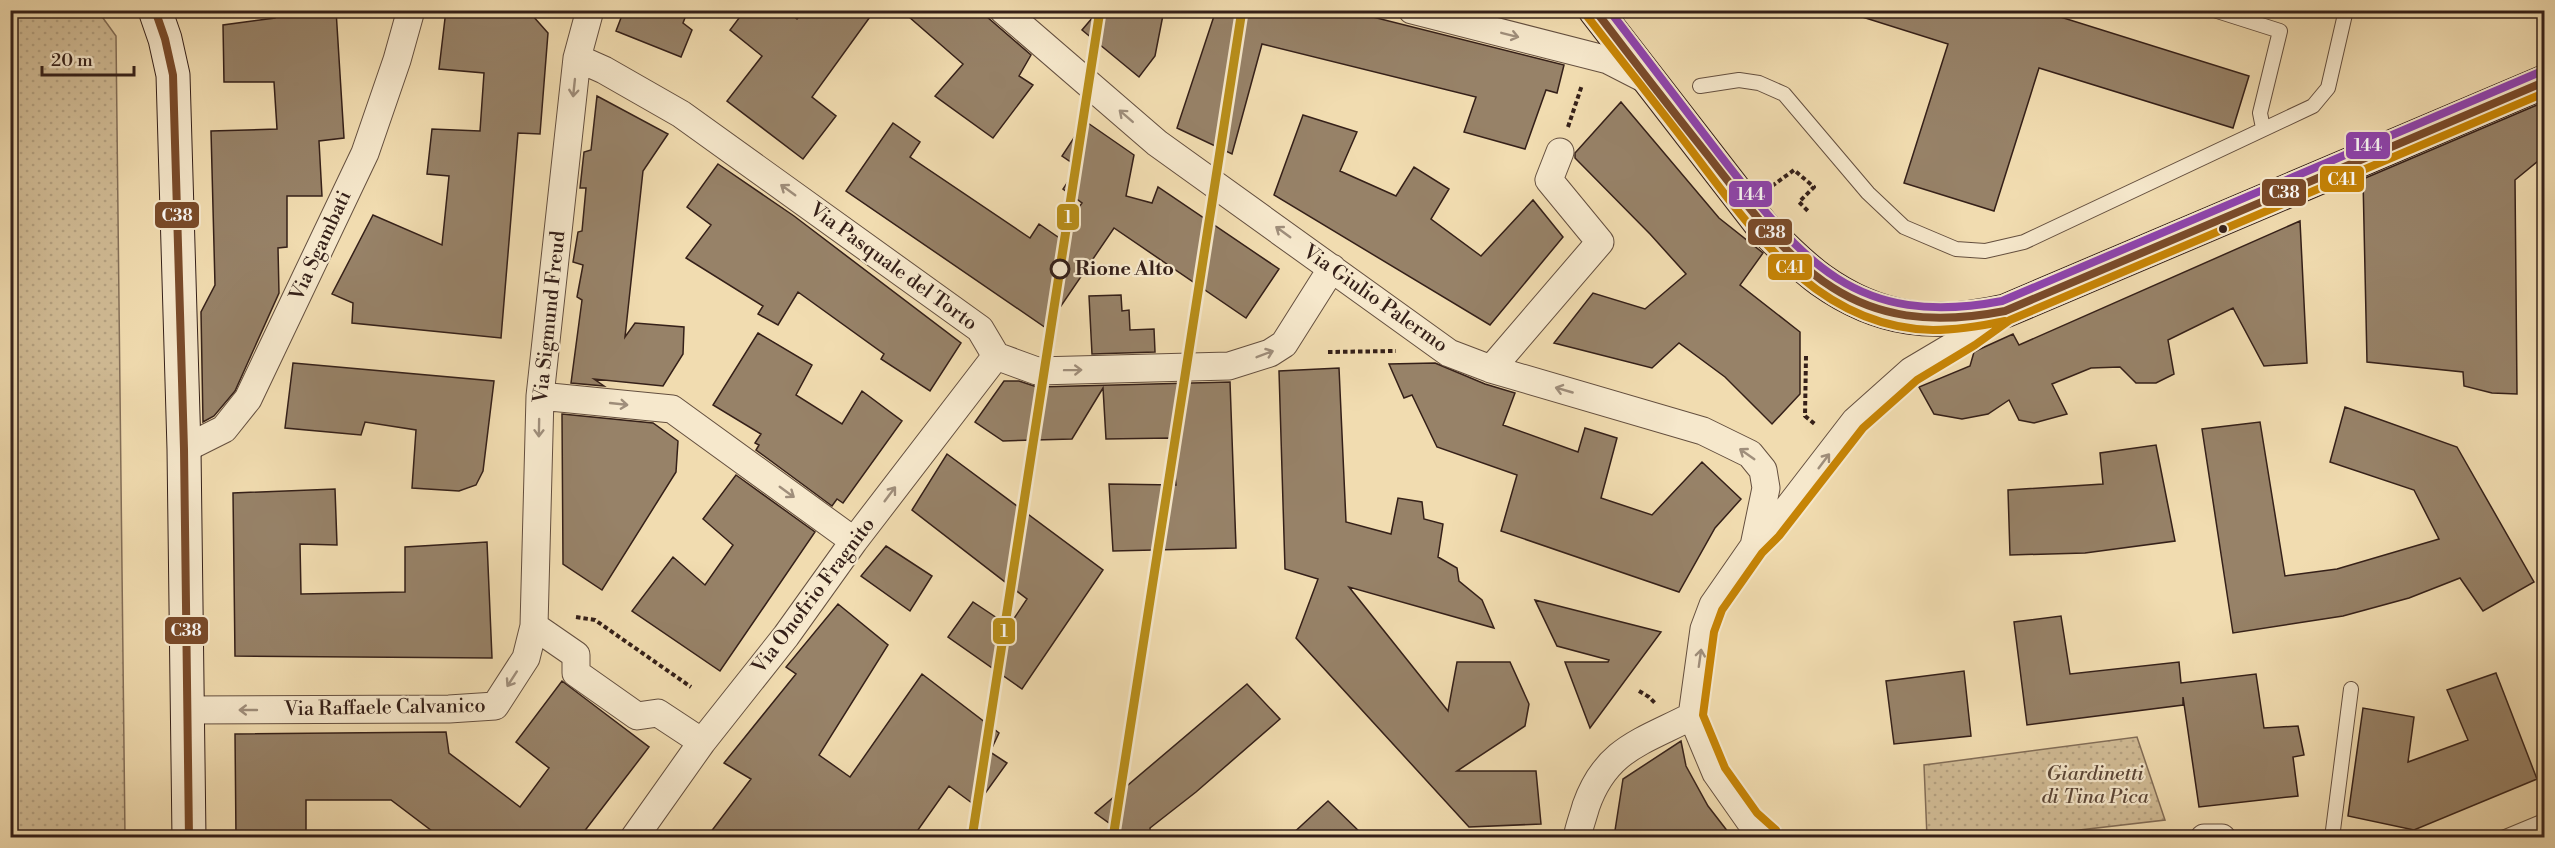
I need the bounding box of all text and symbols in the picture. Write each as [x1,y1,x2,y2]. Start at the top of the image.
one-way arrow [1500,30,1519,41]
scale bar [42,39,134,77]
text: 20 m [51,49,93,72]
one-way arrow [568,77,579,97]
one-way arrow [1119,109,1134,123]
line badge: 144 [2345,131,2391,160]
text: 144 [2354,136,2383,156]
line badge: C41 [2319,165,2365,193]
text: C41 [2327,170,2357,190]
line badge: C38 [2261,178,2307,207]
line badge: 144 [1728,180,1773,208]
text: C38 [2268,183,2300,203]
one-way arrow [781,184,797,196]
text: 144 [1737,185,1766,205]
street label: Via Sgambati [284,187,358,306]
street label: Via Pasquale del Torto [803,197,982,336]
line badge: C38 [154,201,200,229]
line badge: 1 [1056,203,1080,231]
text: C38 [161,206,193,226]
text: 1 [1064,208,1072,228]
line badge: C38 [1747,218,1793,246]
text: C38 [1754,223,1786,243]
unlabelled marker [2217,223,2229,235]
one-way arrow [1275,226,1291,239]
street label: Via Sigmund Freud [528,229,572,405]
street label: Via Giulio Palermo [1297,239,1452,358]
line badge: C41 [1767,253,1813,281]
place label: Rione Alto [1075,257,1174,282]
text: C41 [1775,258,1805,278]
marker: Rione Alto [1050,259,1070,279]
one-way arrow [1256,347,1274,358]
one-way arrow [1062,364,1082,376]
one-way arrow [1555,384,1574,395]
one-way arrow [609,399,629,410]
one-way arrow [534,418,545,438]
one-way arrow [1739,448,1755,460]
one-way arrow [1817,454,1830,470]
one-way arrow [779,486,795,498]
one-way arrow [884,487,896,503]
street label: Via Onofrio Fragnito [747,513,881,680]
line badge: C38 [164,616,209,645]
line badge: 1 [992,617,1016,645]
text: C38 [170,621,202,641]
text: 1 [1000,622,1008,642]
one-way arrow [1694,649,1705,668]
one-way arrow [506,671,519,688]
street label: Via Raffaele Calvanico [283,694,486,722]
one-way arrow [239,704,259,716]
park label: Giardinetti di Tina Pica [2041,762,2150,810]

